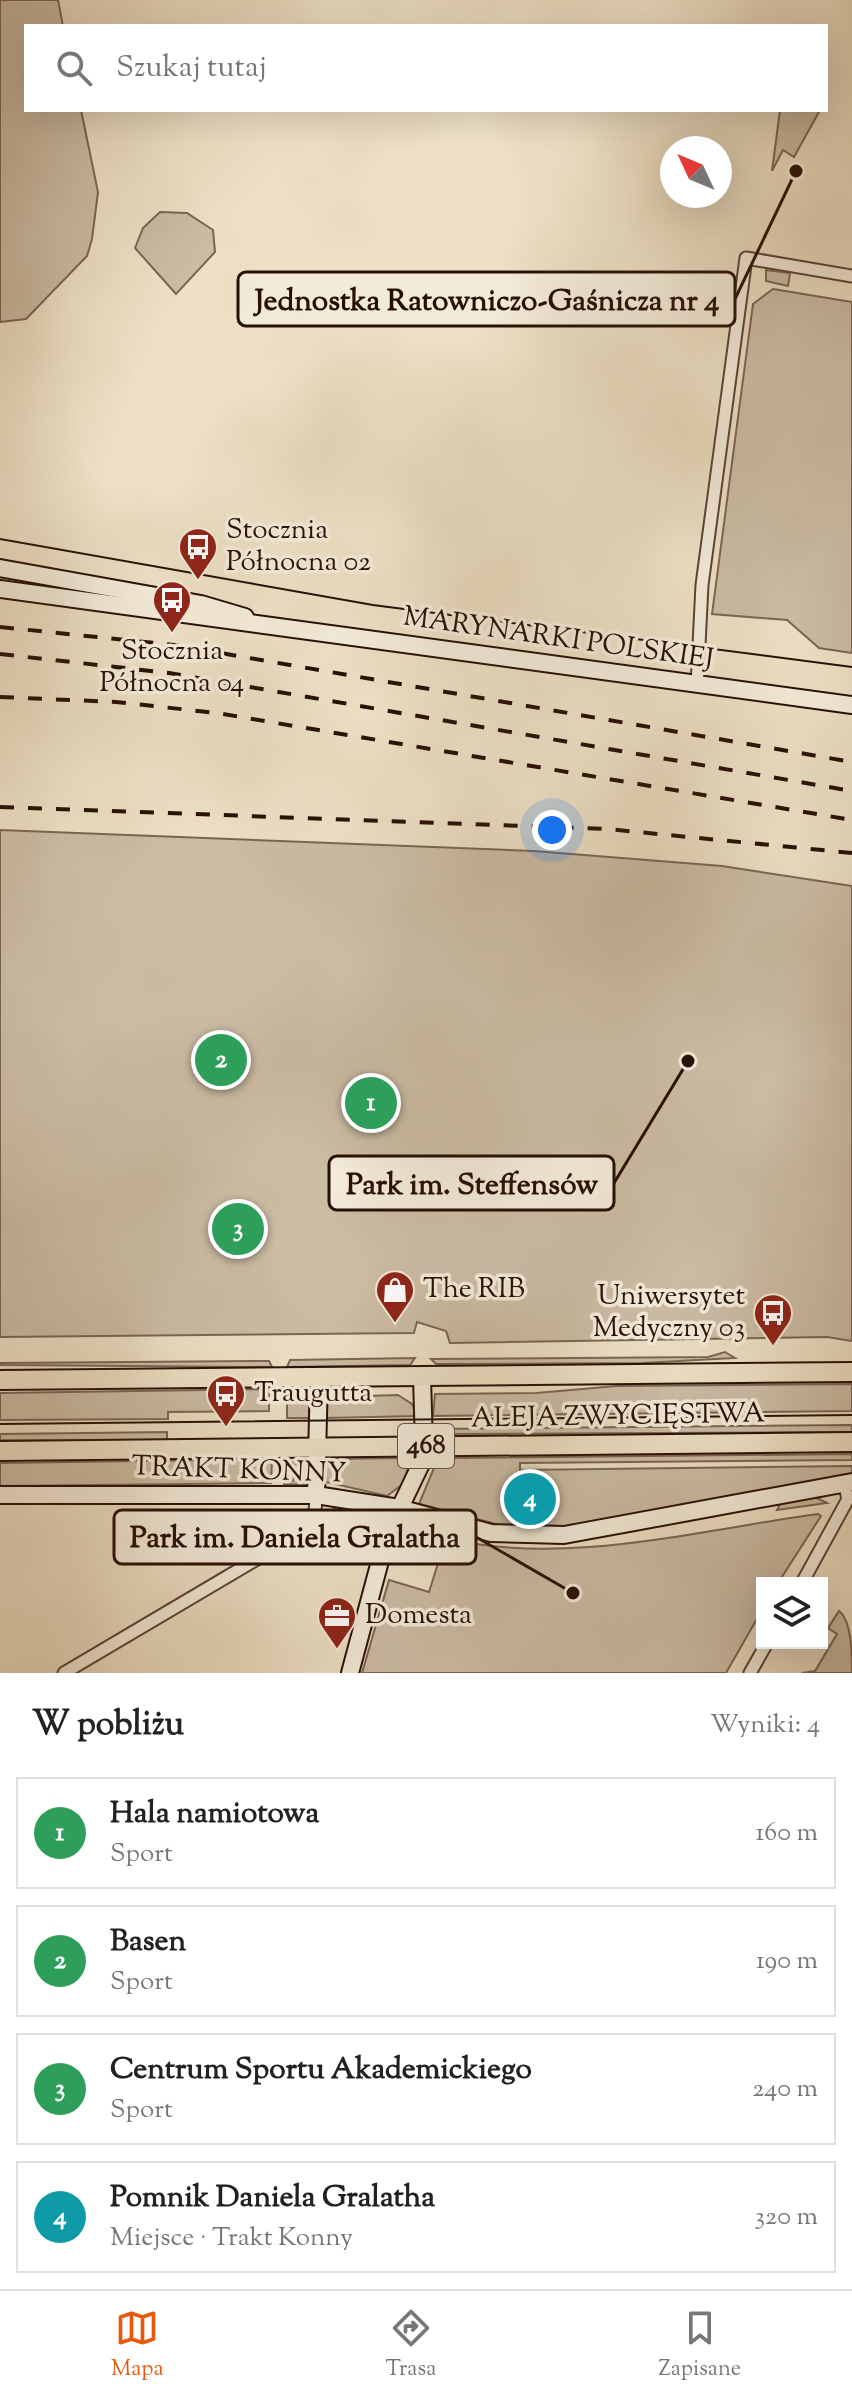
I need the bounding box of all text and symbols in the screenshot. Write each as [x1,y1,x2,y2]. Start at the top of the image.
search box [24,24,828,112]
icon: search [52,46,96,90]
text: Szukaj tutaj [116,47,267,90]
north arrow [660,136,732,208]
callout: Jednostka Ratowniczo-Gaśnicza nr 4 [238,272,735,326]
text: Jednostka Ratowniczo-Gaśnicza nr 4 [253,281,719,324]
place label: Stocznia Północna 02 [226,511,371,583]
bus stop icon: Stocznia Północna 02 [177,526,219,581]
bus stop icon: Stocznia Północna 04 [151,579,193,634]
street label: MARYNARKI POLSKIEJ [400,597,716,681]
place label: Stocznia Północna 04 [100,632,244,704]
your location [532,810,572,850]
pin: 2 [195,1030,247,1090]
pin: 1 [345,1073,397,1133]
callout: Park im. Steffensów [329,1156,614,1210]
text: Park im. Steffensów [346,1165,599,1208]
pin: 3 [212,1199,264,1259]
shop icon: The RIB [374,1269,416,1324]
place label: The RIB [423,1270,525,1310]
place label: Uniwersytet Medyczny 03 [593,1277,745,1349]
bus stop icon: Uniwersytet Medyczny 03 [752,1292,794,1347]
bus stop icon: Traugutta [205,1373,247,1428]
place label: Traugutta [254,1374,372,1414]
street label: ALEJA ZWYCIĘSTWA [471,1394,766,1440]
road number: 468 [398,1424,454,1468]
street label: TRAKT KONNY [131,1447,347,1495]
pin: 4 [504,1469,556,1529]
callout: Park im. Daniela Gralatha [114,1510,476,1564]
text: Park im. Daniela Gralatha [130,1518,460,1561]
map controls [756,1577,828,1649]
button: layers [756,1577,828,1649]
office icon: Domesta [316,1595,358,1650]
place label: Domesta [365,1596,472,1636]
text: W pobliżu [32,1701,184,1750]
text: Wyniki: 4 [710,1707,820,1744]
text: Hala namiotowa [110,1793,319,1836]
text: 1 [56,1815,64,1852]
text: 160 m [755,1815,818,1852]
text: Sport [110,1836,173,1873]
text: Basen [110,1921,186,1964]
text: 2 [54,1943,66,1980]
text: 190 m [756,1943,818,1980]
text: Sport [110,1964,173,2001]
text: Centrum Sportu Akademickiego [110,2049,532,2092]
text: 3 [55,2071,65,2108]
text: 240 m [752,2071,818,2108]
text: Sport [110,2092,173,2129]
text: Pomnik Daniela Gralatha [110,2177,435,2220]
text: 4 [53,2199,67,2236]
text: 320 m [755,2199,818,2236]
text: Miejsce · Trakt Konny [110,2220,353,2257]
tab: Mapa [111,2306,164,2386]
tab: Trasa [386,2306,436,2386]
tab: Zapisane [658,2306,741,2386]

